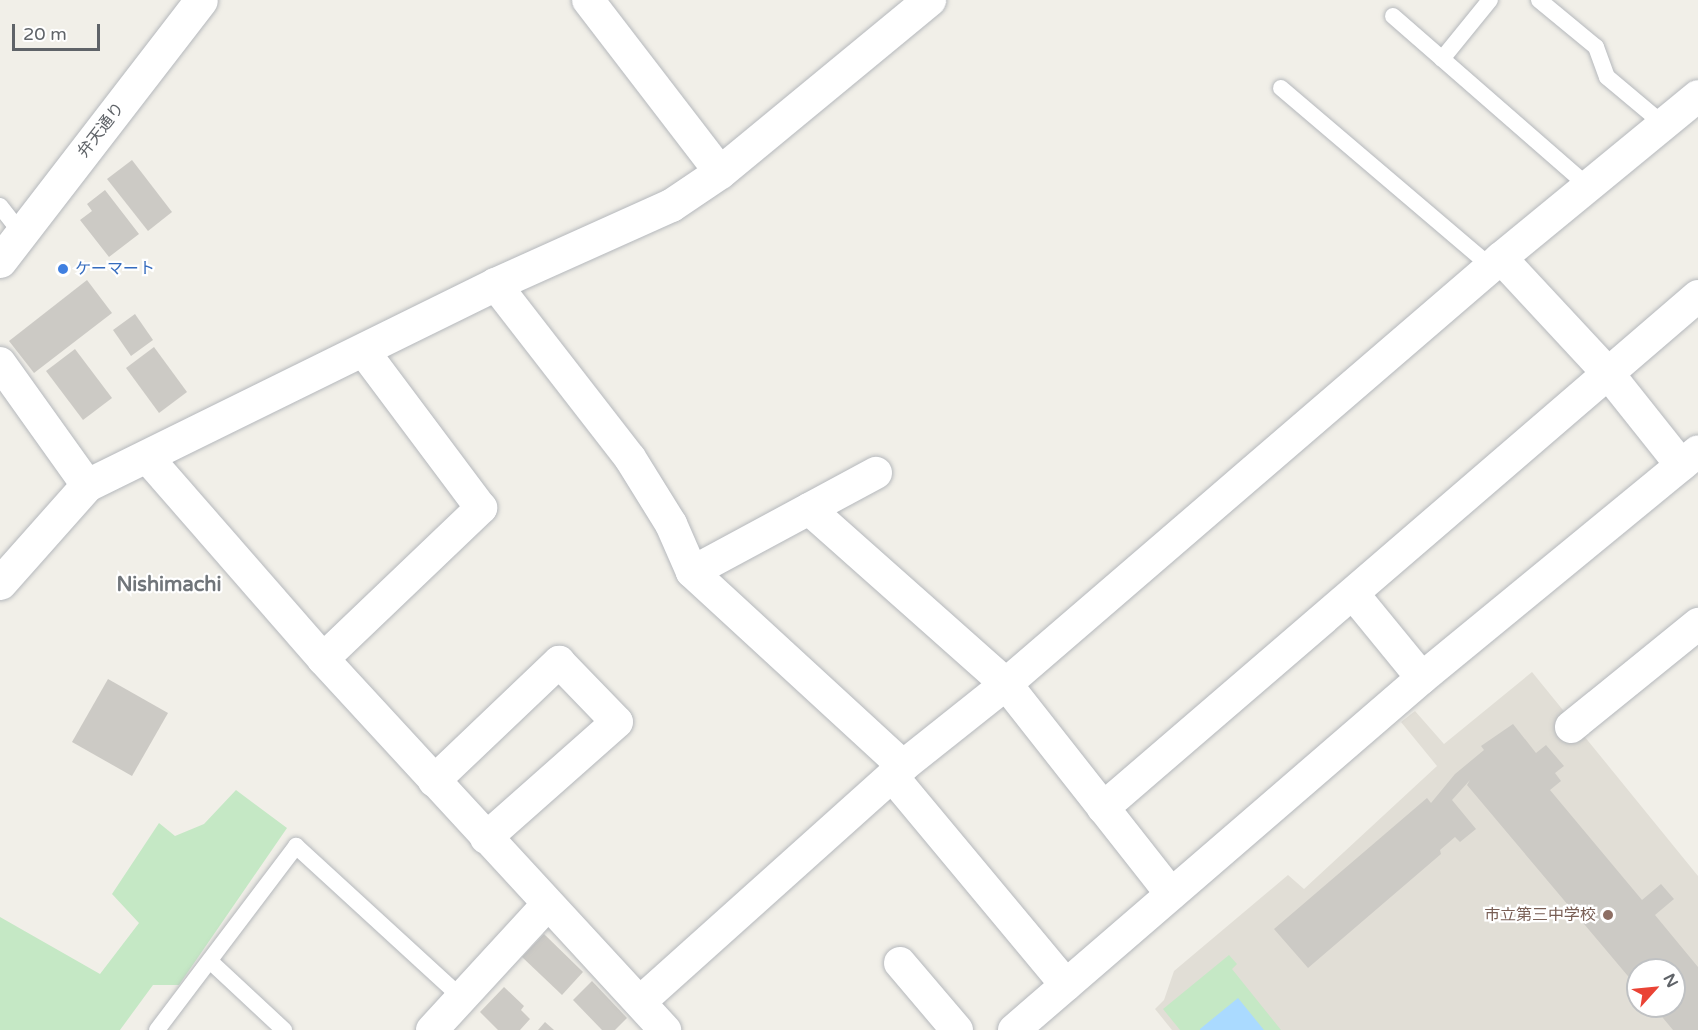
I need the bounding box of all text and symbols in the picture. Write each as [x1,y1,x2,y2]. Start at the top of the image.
scale bar [15,12,104,50]
text: 20 m [23,23,67,45]
street label: 弁天通り [74,99,128,161]
place label: ケーマート [75,259,155,279]
marker: ケーマート [56,262,70,276]
district label: Nishimachi [116,573,222,597]
place label: 市立第三中学校 [1484,905,1596,925]
marker: 市立第三中学校 [1601,908,1615,922]
north arrow [1626,958,1686,1018]
text: N [1658,970,1682,991]

